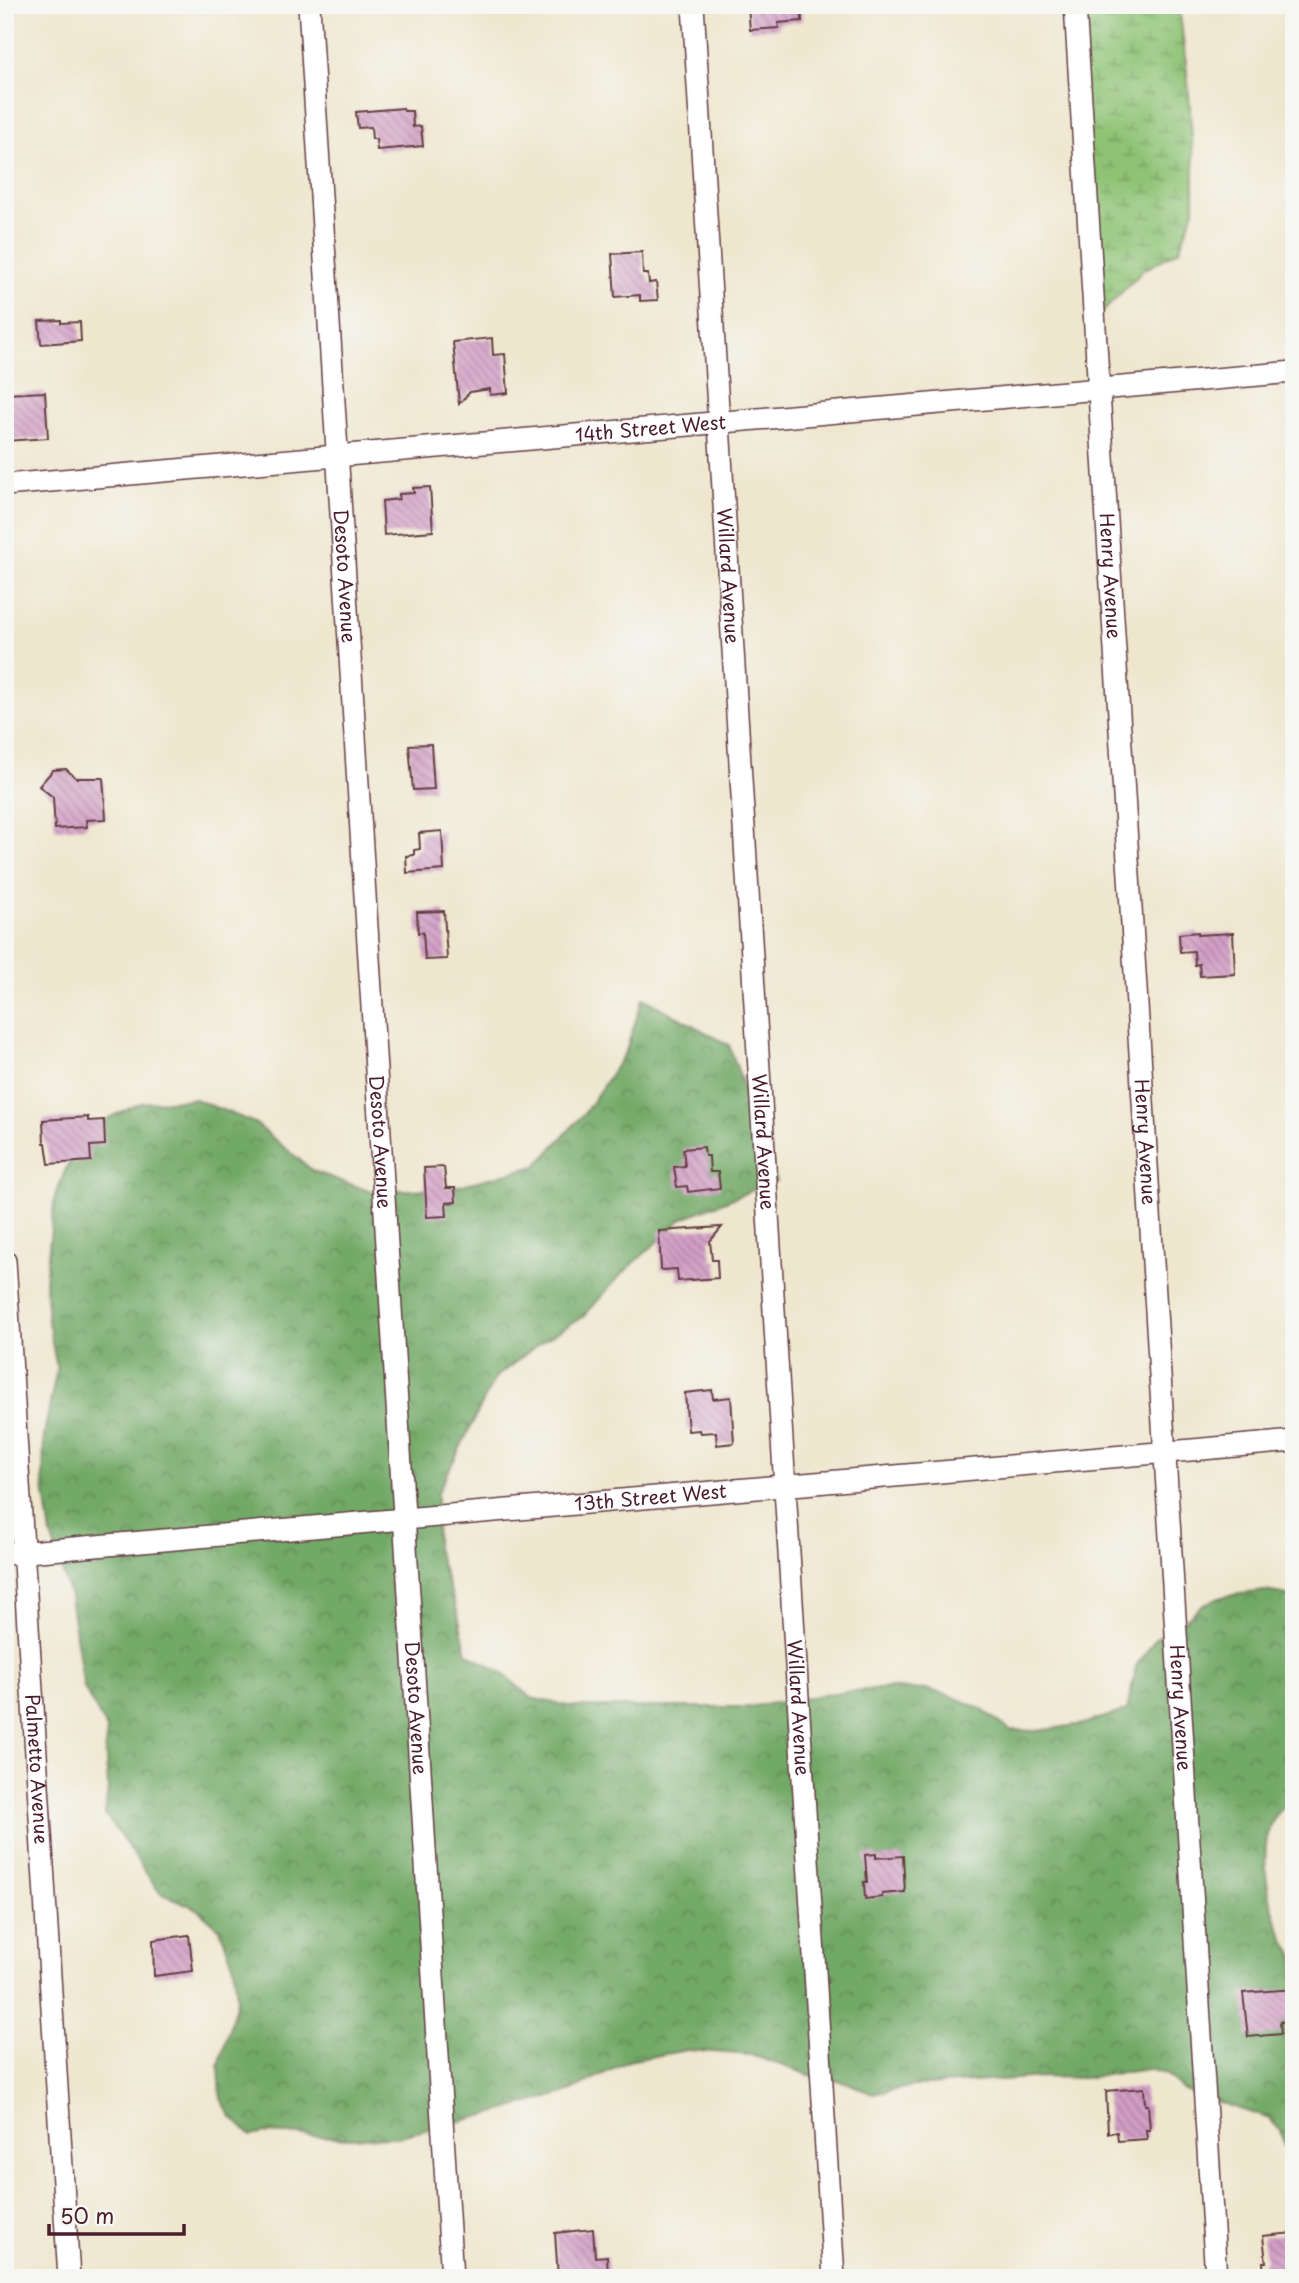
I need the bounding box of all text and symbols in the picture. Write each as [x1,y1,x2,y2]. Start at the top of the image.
street label: 14th Street West [574,407,727,448]
street label: Willard Avenue [711,507,748,645]
street label: Desoto Avenue [328,508,364,644]
street label: Henry Avenue [1094,512,1129,640]
street label: Willard Avenue [746,1073,783,1211]
street label: Desoto Avenue [363,1074,400,1209]
street label: Henry Avenue [1129,1078,1164,1206]
street label: 13th Street West [573,1476,728,1517]
street label: Willard Avenue [781,1639,818,1777]
street label: Desoto Avenue [399,1640,435,1775]
street label: Henry Avenue [1164,1644,1200,1772]
street label: Palmetto Avenue [19,1693,57,1845]
scale bar [49,2192,184,2236]
text: 50 m [60,2199,114,2231]

